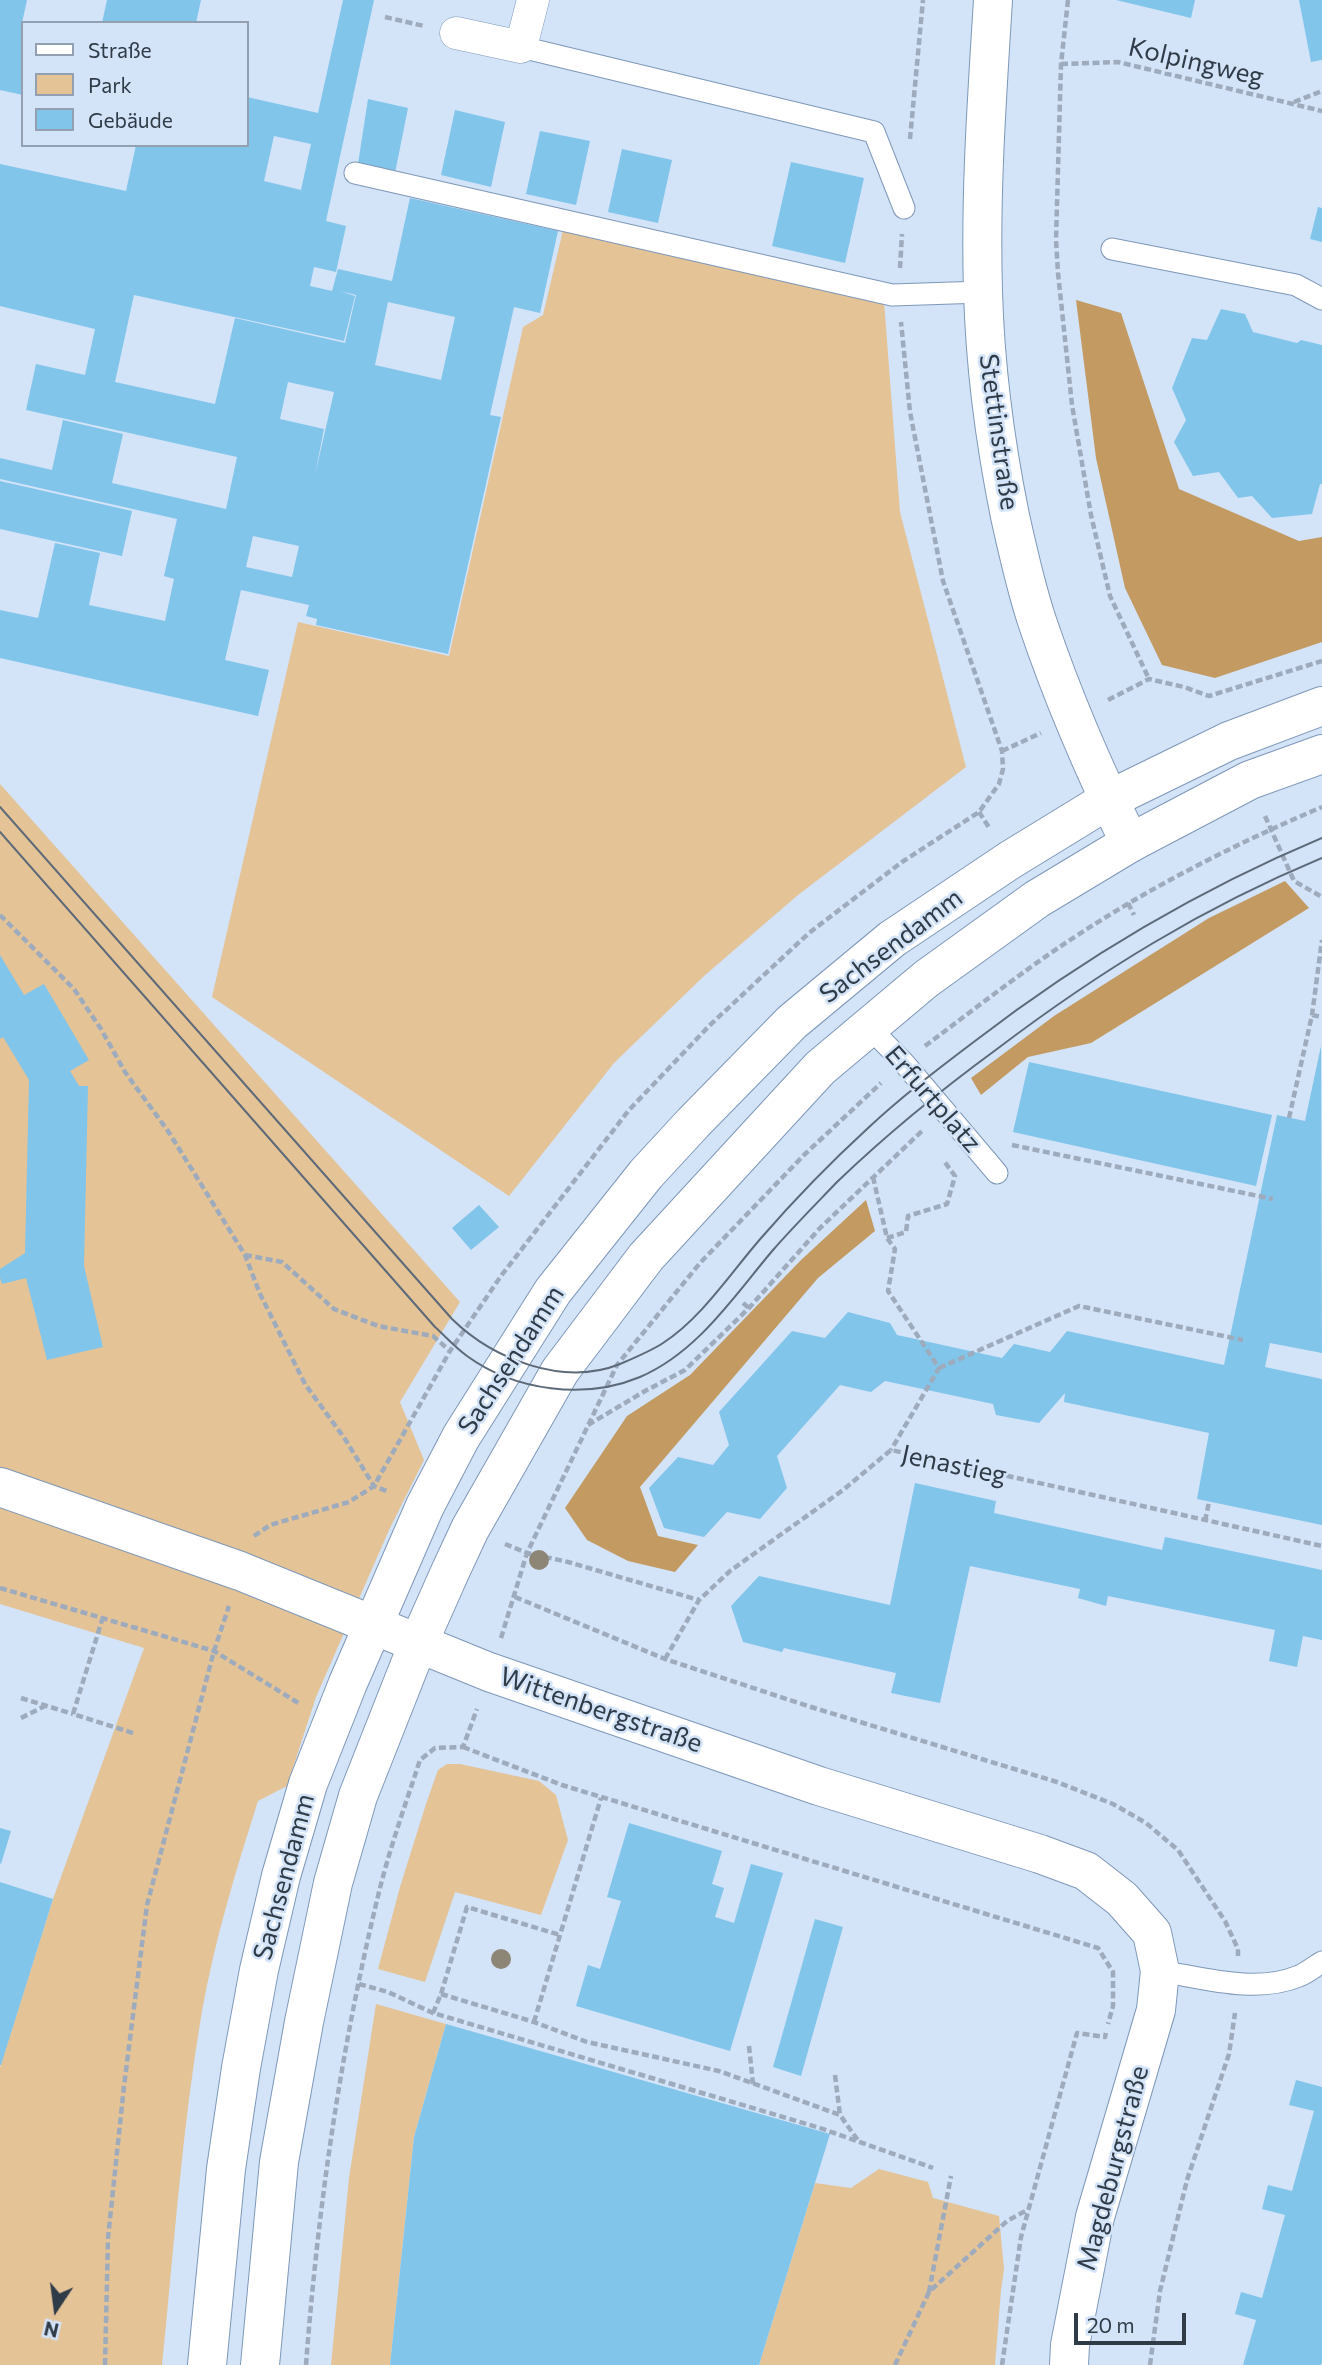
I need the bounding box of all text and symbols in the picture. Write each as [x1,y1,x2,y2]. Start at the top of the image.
legend [21,21,248,147]
street label: Kolpingweg [1125,31,1267,93]
text: Straße [88,37,152,62]
text: Park [88,72,132,97]
text: Gebäude [88,107,173,132]
street label: Stettinstraße [973,352,1025,512]
street label: Sachsendamm [813,882,969,1010]
street label: Erfurtplatz [878,1039,988,1159]
street label: Sachsendamm [451,1280,571,1440]
street label: Jenastieg [899,1439,1009,1491]
street label: Wittenbergstraße [496,1661,706,1759]
street label: Sachsendamm [247,1790,321,1964]
street label: Magdeburgstraße [1071,2062,1155,2274]
north arrow [21,2274,91,2344]
scale bar [1077,2298,1189,2342]
text: 20 m [1087,2312,1135,2337]
text: N [42,2317,61,2343]

